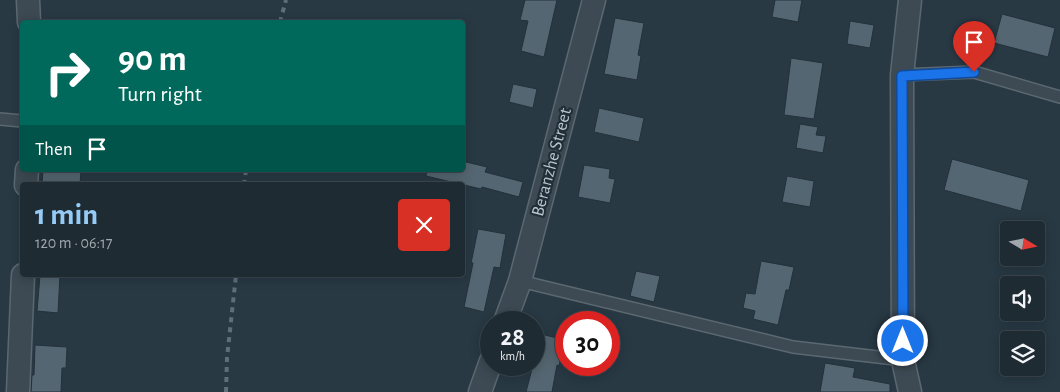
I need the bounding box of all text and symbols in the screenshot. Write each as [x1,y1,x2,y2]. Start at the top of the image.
pin [953,21,995,72]
icon: arrive [960,28,988,56]
icon: right [35,40,100,105]
text: 90 m [118,42,187,77]
text: Turn right [118,83,202,105]
street label: Beranzhe Street [529,106,575,218]
icon: arrive [83,135,111,163]
text: Then [35,140,73,159]
button: close [398,199,450,251]
text: 1 min [35,200,98,230]
north arrow [1000,221,1045,266]
map controls [1000,221,1045,376]
text: 120 m · 06:17 [35,235,112,251]
button: sound [1000,276,1045,321]
speed limit sign: 30 [555,311,620,376]
position arrow [876,314,928,366]
text: 28 [500,325,525,350]
button: layers [1000,331,1045,376]
text: km/h [500,350,525,362]

